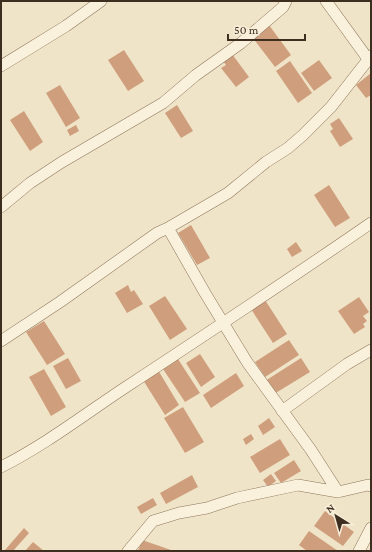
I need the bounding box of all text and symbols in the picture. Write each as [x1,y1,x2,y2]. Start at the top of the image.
scale bar [228,16,305,42]
text: 50 m [234,23,259,37]
north arrow [316,496,356,536]
text: N [323,501,337,515]

